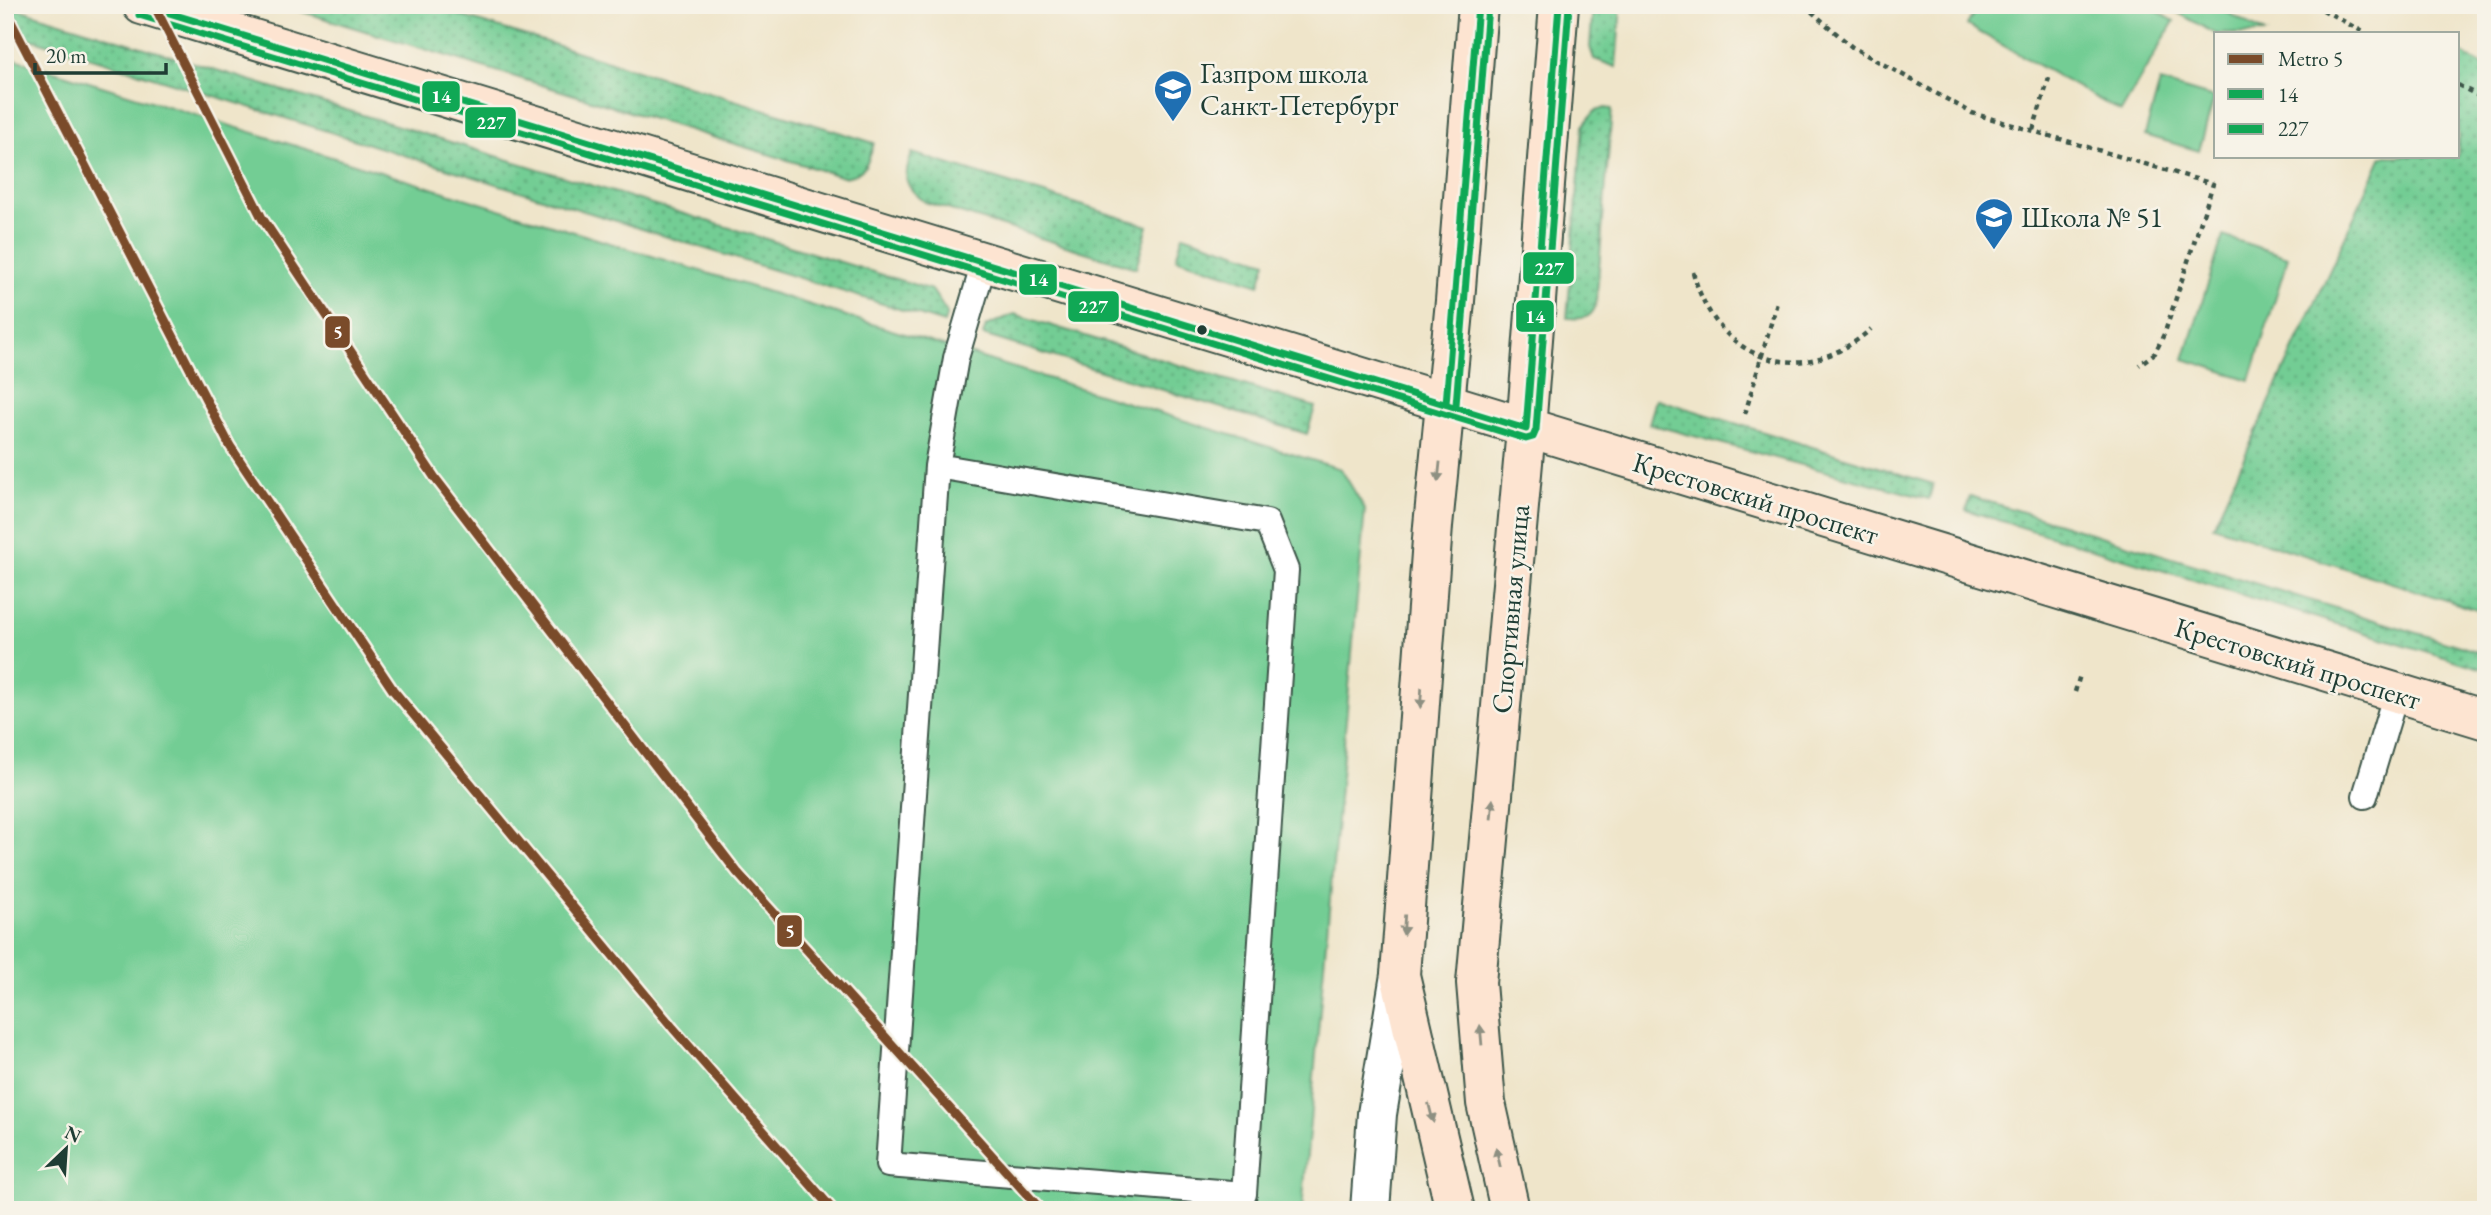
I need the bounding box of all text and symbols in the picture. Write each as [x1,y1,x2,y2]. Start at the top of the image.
scale bar [35,32,166,76]
legend [2214,32,2460,158]
text: 20 m [46,42,87,69]
text: Metro 5 [2278,45,2343,72]
place label: Газпром школа Санкт-Петербург [1200,55,1399,123]
school or university icon: Газпром школа Санкт-Петербург [1152,68,1194,123]
line badge: 14 [421,80,461,113]
text: 14 [2278,81,2299,108]
text: 14 [431,84,452,109]
line badge: 227 [464,106,517,139]
text: 227 [476,110,507,135]
text: 227 [2278,115,2309,142]
school or university icon: Школа № 51 [1973,196,2015,251]
place label: Школа № 51 [2021,199,2163,235]
line badge: 227 [1522,251,1575,285]
text: 227 [1534,256,1565,281]
line badge: 14 [1018,263,1058,296]
text: 14 [1028,267,1049,292]
line badge: 227 [1067,290,1120,323]
text: 227 [1078,294,1109,319]
line badge: 14 [1515,299,1555,333]
text: 14 [1525,304,1546,329]
line badge: 5 [324,315,351,349]
text: 5 [333,320,343,345]
unlabelled marker [1195,323,1209,337]
street label: Крестовский проспект [1629,443,1884,553]
one-way arrow [1433,461,1444,483]
street label: Спортивная улица [1483,502,1537,715]
street label: Крестовский проспект [2171,608,2426,718]
one-way arrow [1415,688,1426,710]
one-way arrow [1487,798,1498,820]
line badge: 5 [776,914,803,948]
one-way arrow [1398,914,1409,936]
text: 5 [785,919,795,944]
one-way arrow [1475,1024,1486,1046]
one-way arrow [1426,1102,1437,1124]
north arrow [32,1114,102,1184]
text: N [61,1119,86,1149]
one-way arrow [1492,1146,1503,1168]

